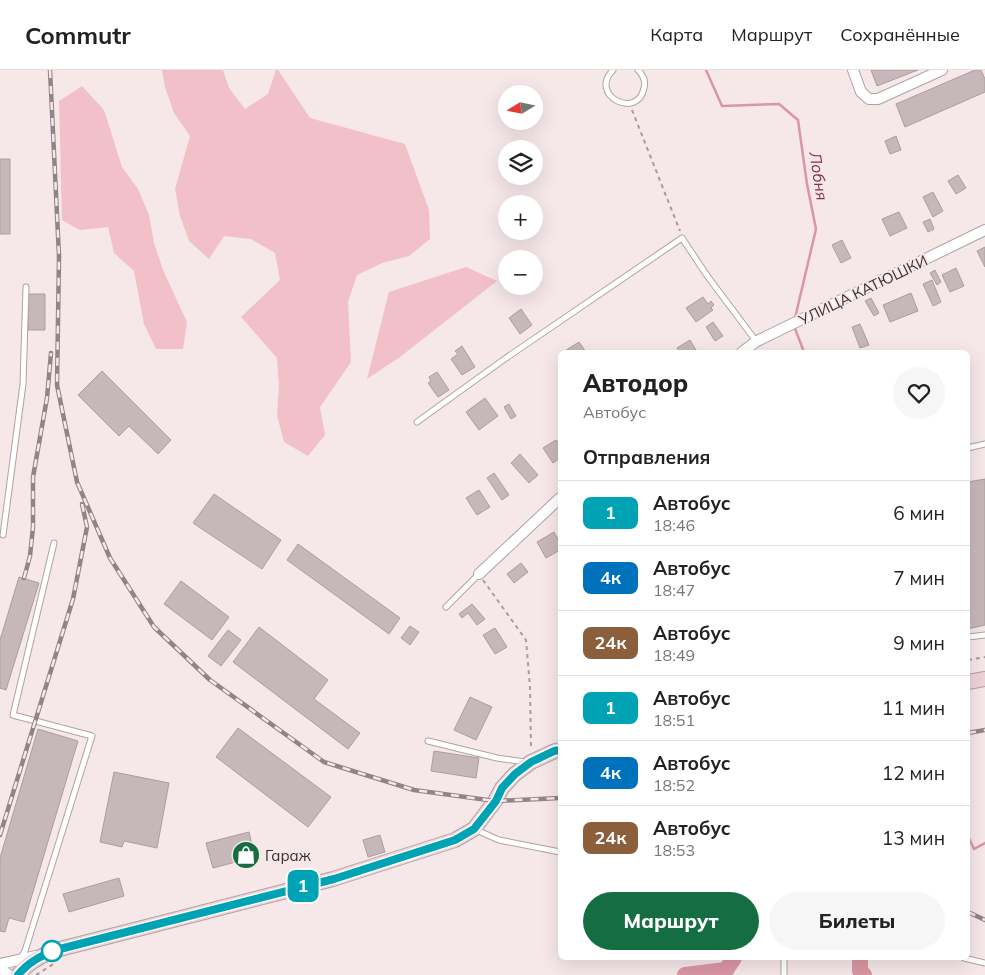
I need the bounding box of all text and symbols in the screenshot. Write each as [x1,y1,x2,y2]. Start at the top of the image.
text: Commutr [25,20,131,50]
text: Карта [650,23,703,46]
text: Маршрут [731,23,812,46]
text: Сохранённые [840,23,960,46]
north arrow [498,85,542,130]
map controls [498,85,543,295]
button: layers [498,140,543,185]
water label: Лобня [805,149,833,202]
button: + [498,195,543,240]
button: − [498,250,543,295]
street label: УЛИЦА КАТЮШКИ [795,251,931,330]
button: heart [893,367,945,419]
text: Автодор [583,368,688,398]
text: Автобус [583,402,646,422]
text: Отправления [583,445,710,469]
text: Автобус [653,491,731,515]
text: 1 [605,501,616,524]
text: 6 мин [893,501,945,525]
text: 18:46 [653,515,695,535]
text: Автобус [653,556,731,580]
text: 4к [600,566,621,589]
text: 7 мин [893,566,945,590]
text: 18:47 [653,580,695,600]
text: Автобус [653,621,731,645]
text: 24к [595,631,626,654]
text: 9 мин [893,631,945,655]
text: 18:49 [653,645,695,665]
text: Автобус [653,686,731,710]
text: 1 [605,696,616,719]
text: 11 мин [882,696,945,720]
text: 18:51 [653,710,695,730]
text: Автобус [653,751,731,775]
text: 4к [600,761,621,784]
text: 12 мин [882,761,945,785]
text: 18:52 [653,775,695,795]
text: Автобус [653,816,731,840]
text: 24к [595,826,626,849]
text: 13 мин [882,826,945,850]
shop icon: Гараж [231,840,261,870]
text: 18:53 [653,840,695,860]
place label: Гараж [265,846,312,865]
line badge: 1 [287,870,319,902]
text: 1 [298,874,308,897]
button: Маршрут [583,892,759,950]
button: Билеты [769,892,945,950]
unlabelled marker [41,940,63,962]

